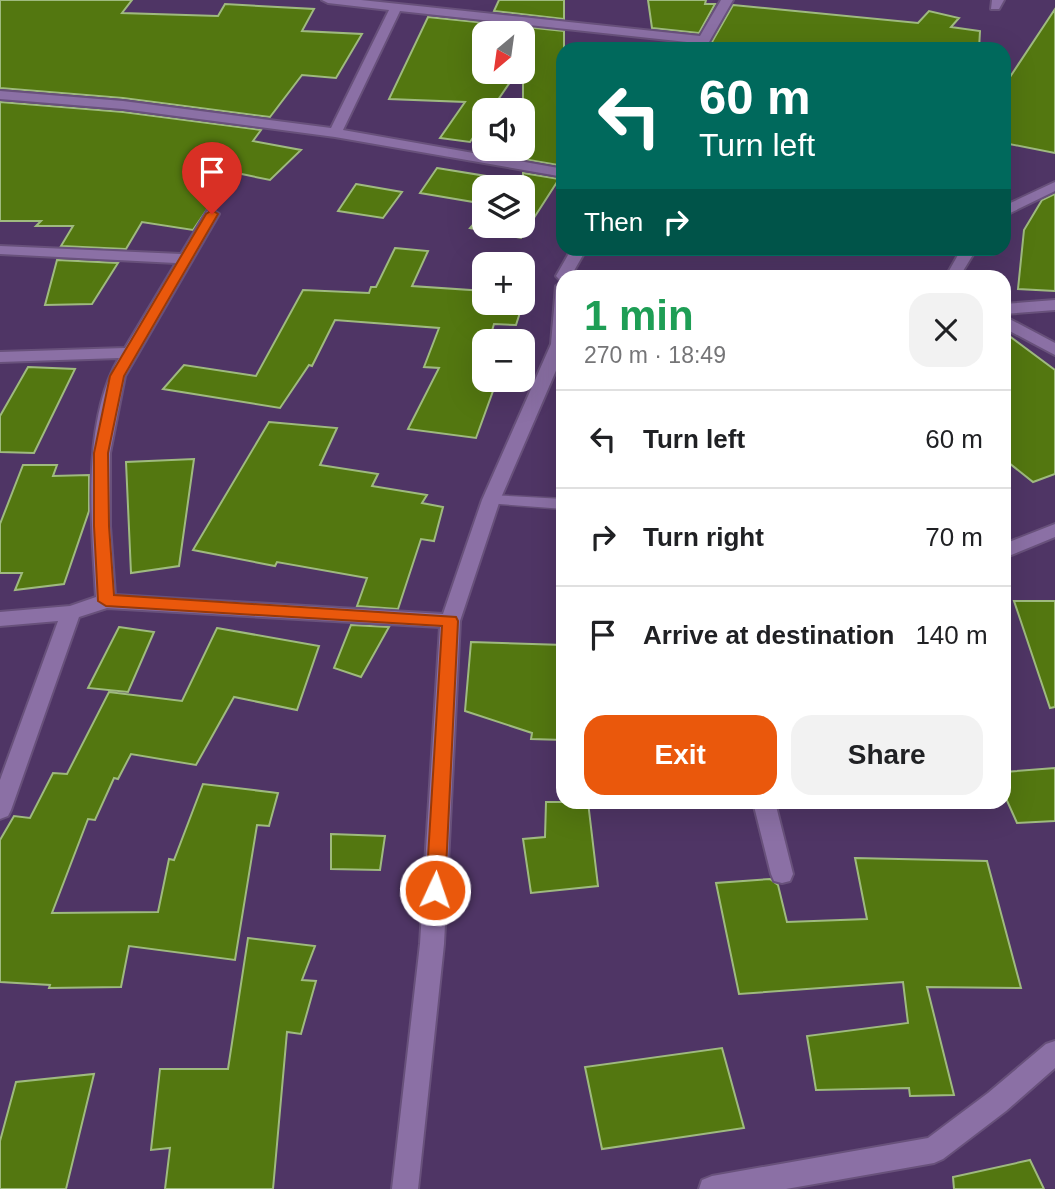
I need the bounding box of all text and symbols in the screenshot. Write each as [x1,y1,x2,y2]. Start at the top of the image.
north arrow [472,21,536,84]
map controls [472,21,535,392]
icon: left [584,70,675,161]
text: 60 m [699,70,811,124]
button: sound [472,98,535,161]
text: Turn left [699,127,815,163]
pin [182,142,242,214]
icon: arrive [193,153,231,191]
button: layers [472,175,535,238]
icon: right [657,203,695,241]
text: Then [584,207,643,237]
button: + [472,252,535,315]
text: 1 min [584,292,694,339]
button: close [909,293,983,367]
button: − [472,329,535,392]
text: 270 m · 18:49 [584,342,726,368]
icon: left [584,420,622,458]
text: Turn left [643,424,745,454]
text: 60 m [925,424,983,454]
icon: right [584,518,622,556]
text: Turn right [643,522,764,552]
text: 70 m [925,522,983,552]
icon: arrive [584,616,622,654]
text: Arrive at destination [643,620,894,650]
text: 140 m [915,620,988,650]
button: Exit [584,715,777,795]
button: Share [791,715,983,795]
position arrow [398,853,472,927]

